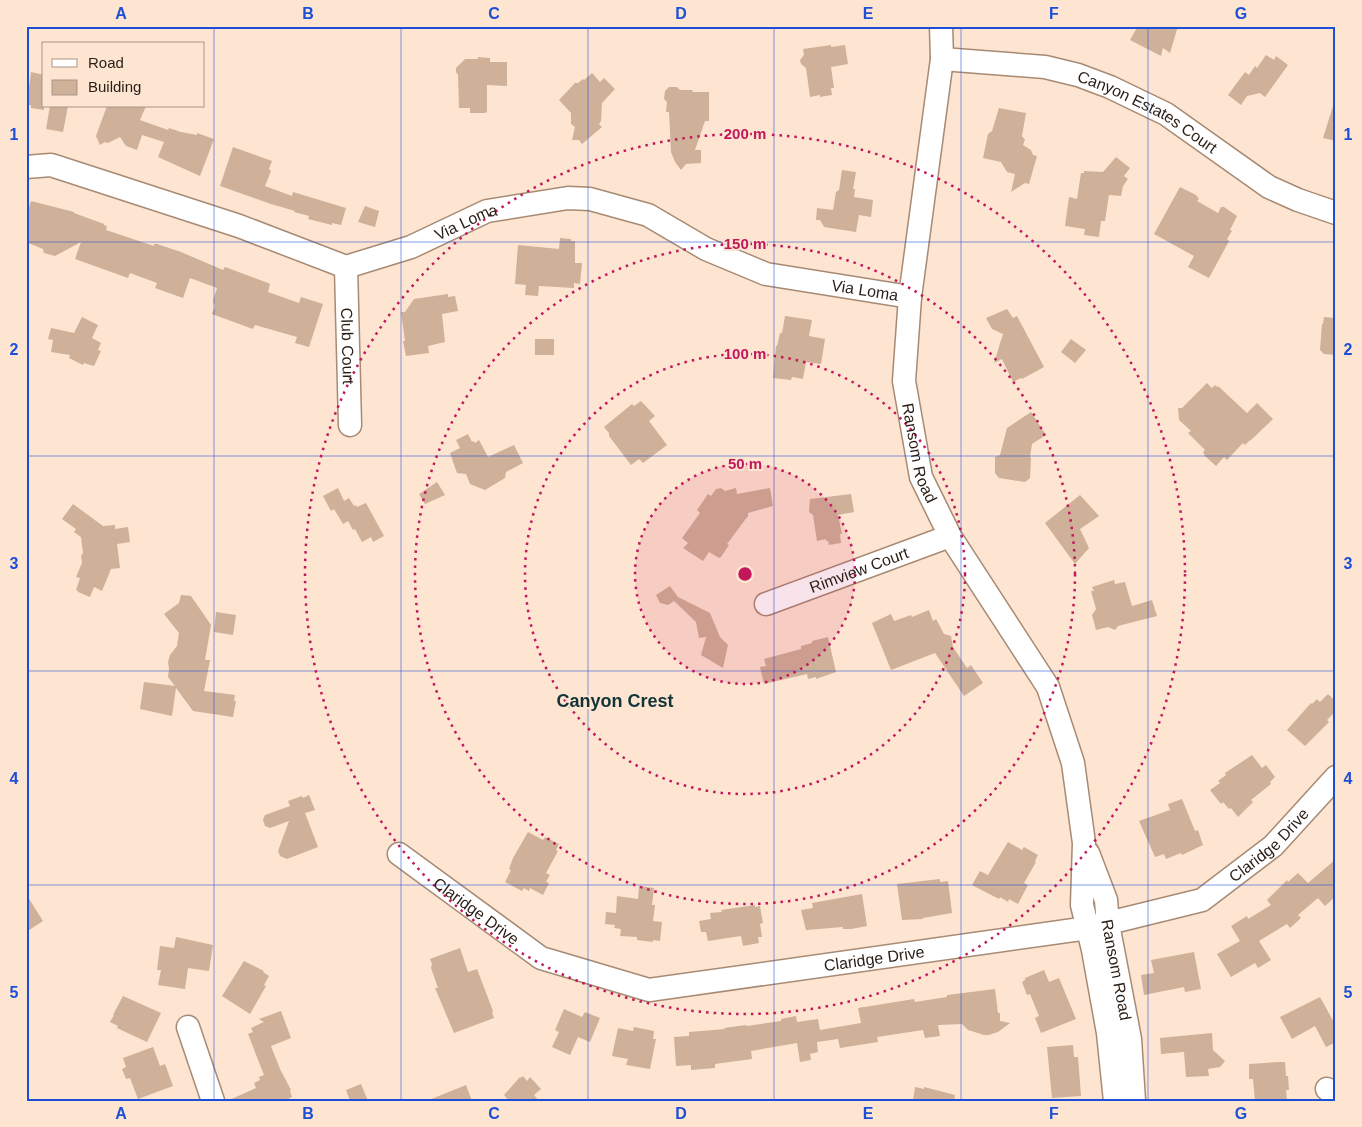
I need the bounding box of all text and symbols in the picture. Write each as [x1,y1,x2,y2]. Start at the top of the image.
text: A [115,5,127,22]
text: B [302,5,314,22]
text: C [488,5,500,22]
text: D [675,5,687,22]
text: E [863,5,874,22]
text: F [1049,5,1059,22]
text: G [1235,5,1247,22]
legend [42,42,205,108]
text: Road [88,54,124,71]
street label: Canyon Estates Court [1075,68,1221,157]
text: Building [88,78,141,95]
text: 200 m [724,125,766,142]
text: 1 [10,126,19,143]
text: 1 [1344,126,1353,143]
street label: Via Loma [432,201,499,244]
text: 150 m [724,235,766,252]
street label: Via Loma [830,277,899,304]
street label: Club Court [338,308,357,385]
text: 2 [10,341,19,358]
text: 2 [1344,341,1353,358]
text: 100 m [724,345,766,362]
street label: Ransom Road [899,402,940,505]
text: 50 m [728,455,762,472]
street label: Rimview Court [807,544,911,596]
text: 3 [10,555,19,572]
text: 3 [1344,555,1353,572]
centre of rings [736,565,754,583]
district label: Canyon Crest [556,691,674,711]
text: 4 [10,770,19,787]
text: 4 [1344,770,1353,787]
street label: Claridge Drive [1226,805,1312,885]
street label: Claridge Drive [430,874,522,948]
street label: Ransom Road [1098,918,1134,1022]
street label: Claridge Drive [823,943,926,974]
text: 5 [10,984,19,1001]
text: 5 [1344,984,1353,1001]
text: A [115,1105,127,1122]
text: B [302,1105,314,1122]
text: C [488,1105,500,1122]
text: D [675,1105,687,1122]
text: E [863,1105,874,1122]
text: F [1049,1105,1059,1122]
text: G [1235,1105,1247,1122]

